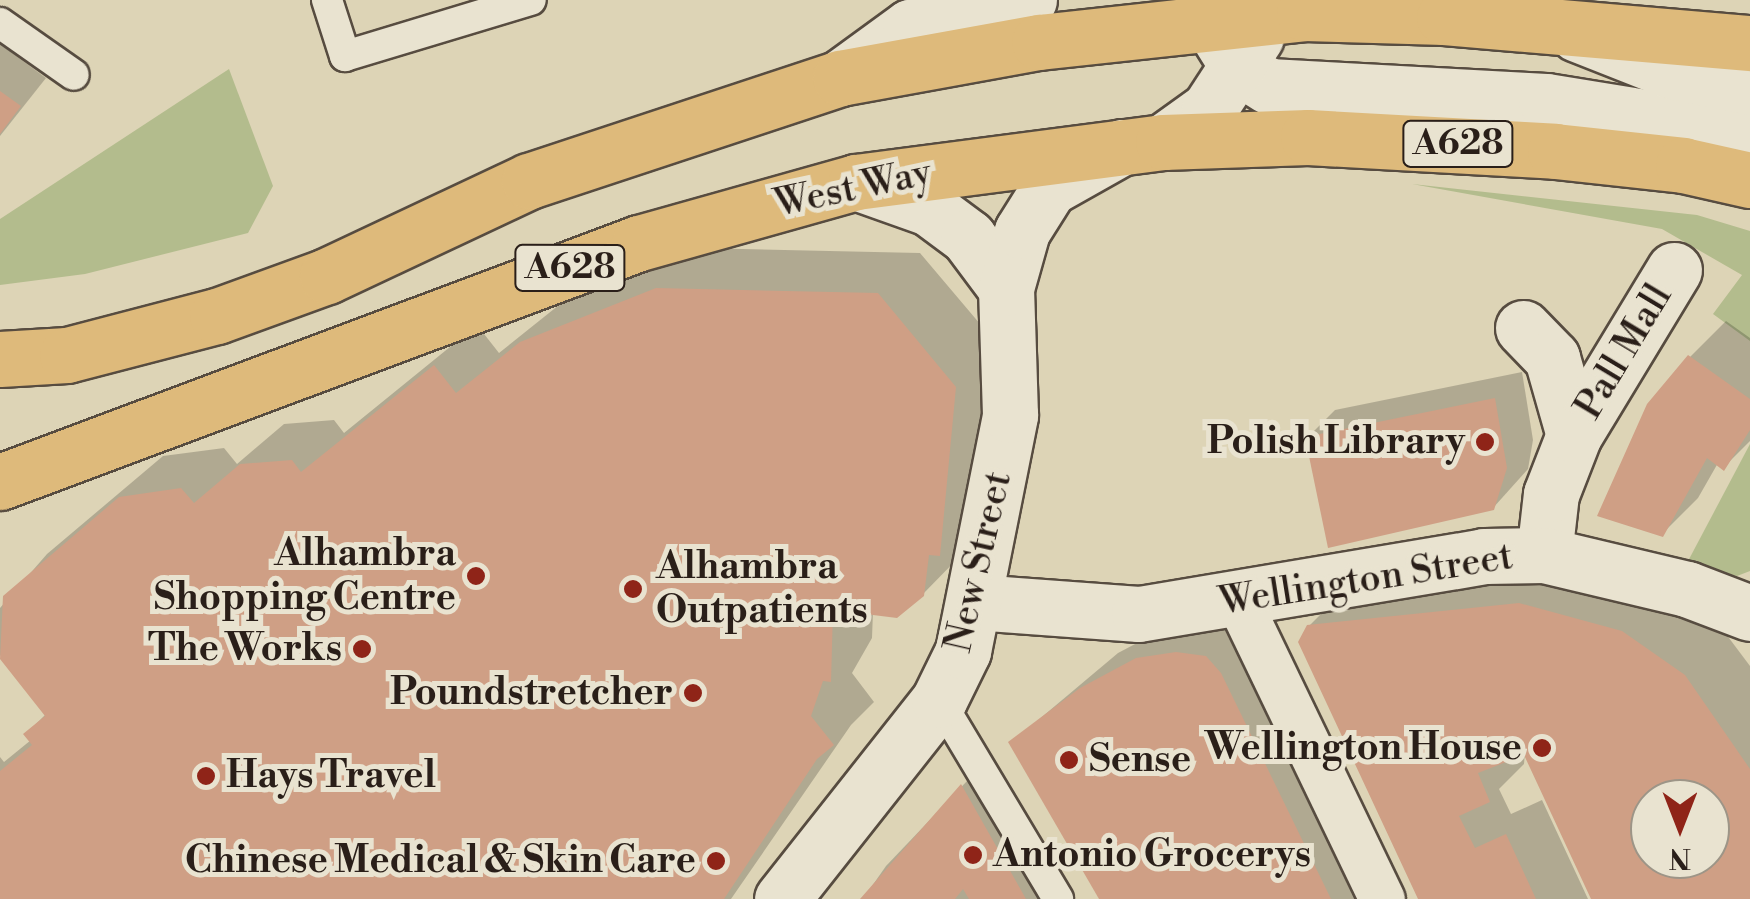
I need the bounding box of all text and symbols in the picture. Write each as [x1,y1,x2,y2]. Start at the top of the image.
road number: A628 [1400,114,1516,174]
street label: West Way [771,150,935,228]
road number: A628 [512,238,628,298]
street label: Pall Mall [1566,276,1682,428]
place label: Polish Library [1207,419,1465,465]
marker: Polish Library [1474,431,1496,453]
street label: New Street [936,467,1022,657]
place label: Alhambra Shopping Centre [154,531,456,620]
street label: Wellington Street [1216,534,1516,626]
place label: Alhambra Outpatients [656,544,868,634]
marker: Alhambra Shopping Centre [465,565,487,587]
marker: Alhambra Outpatients [620,576,646,602]
place label: The Works [148,626,342,672]
marker: The Works [351,638,373,660]
place label: Poundstretcher [390,670,673,716]
marker: Poundstretcher [682,682,704,704]
place label: Wellington House [1205,725,1522,771]
place label: Sense [1089,737,1191,783]
marker: Wellington House [1531,737,1553,759]
marker: Sense [1058,749,1080,771]
place label: Hays Travel [226,753,436,799]
marker: Hays Travel [195,765,217,787]
north arrow [1630,779,1730,879]
place label: Antonio Grocerys [993,832,1311,878]
place label: Chinese Medical & Skin Care [185,838,696,884]
text: N [1669,840,1691,875]
marker: Antonio Grocerys [962,844,984,866]
marker: Chinese Medical & Skin Care [705,850,727,872]

